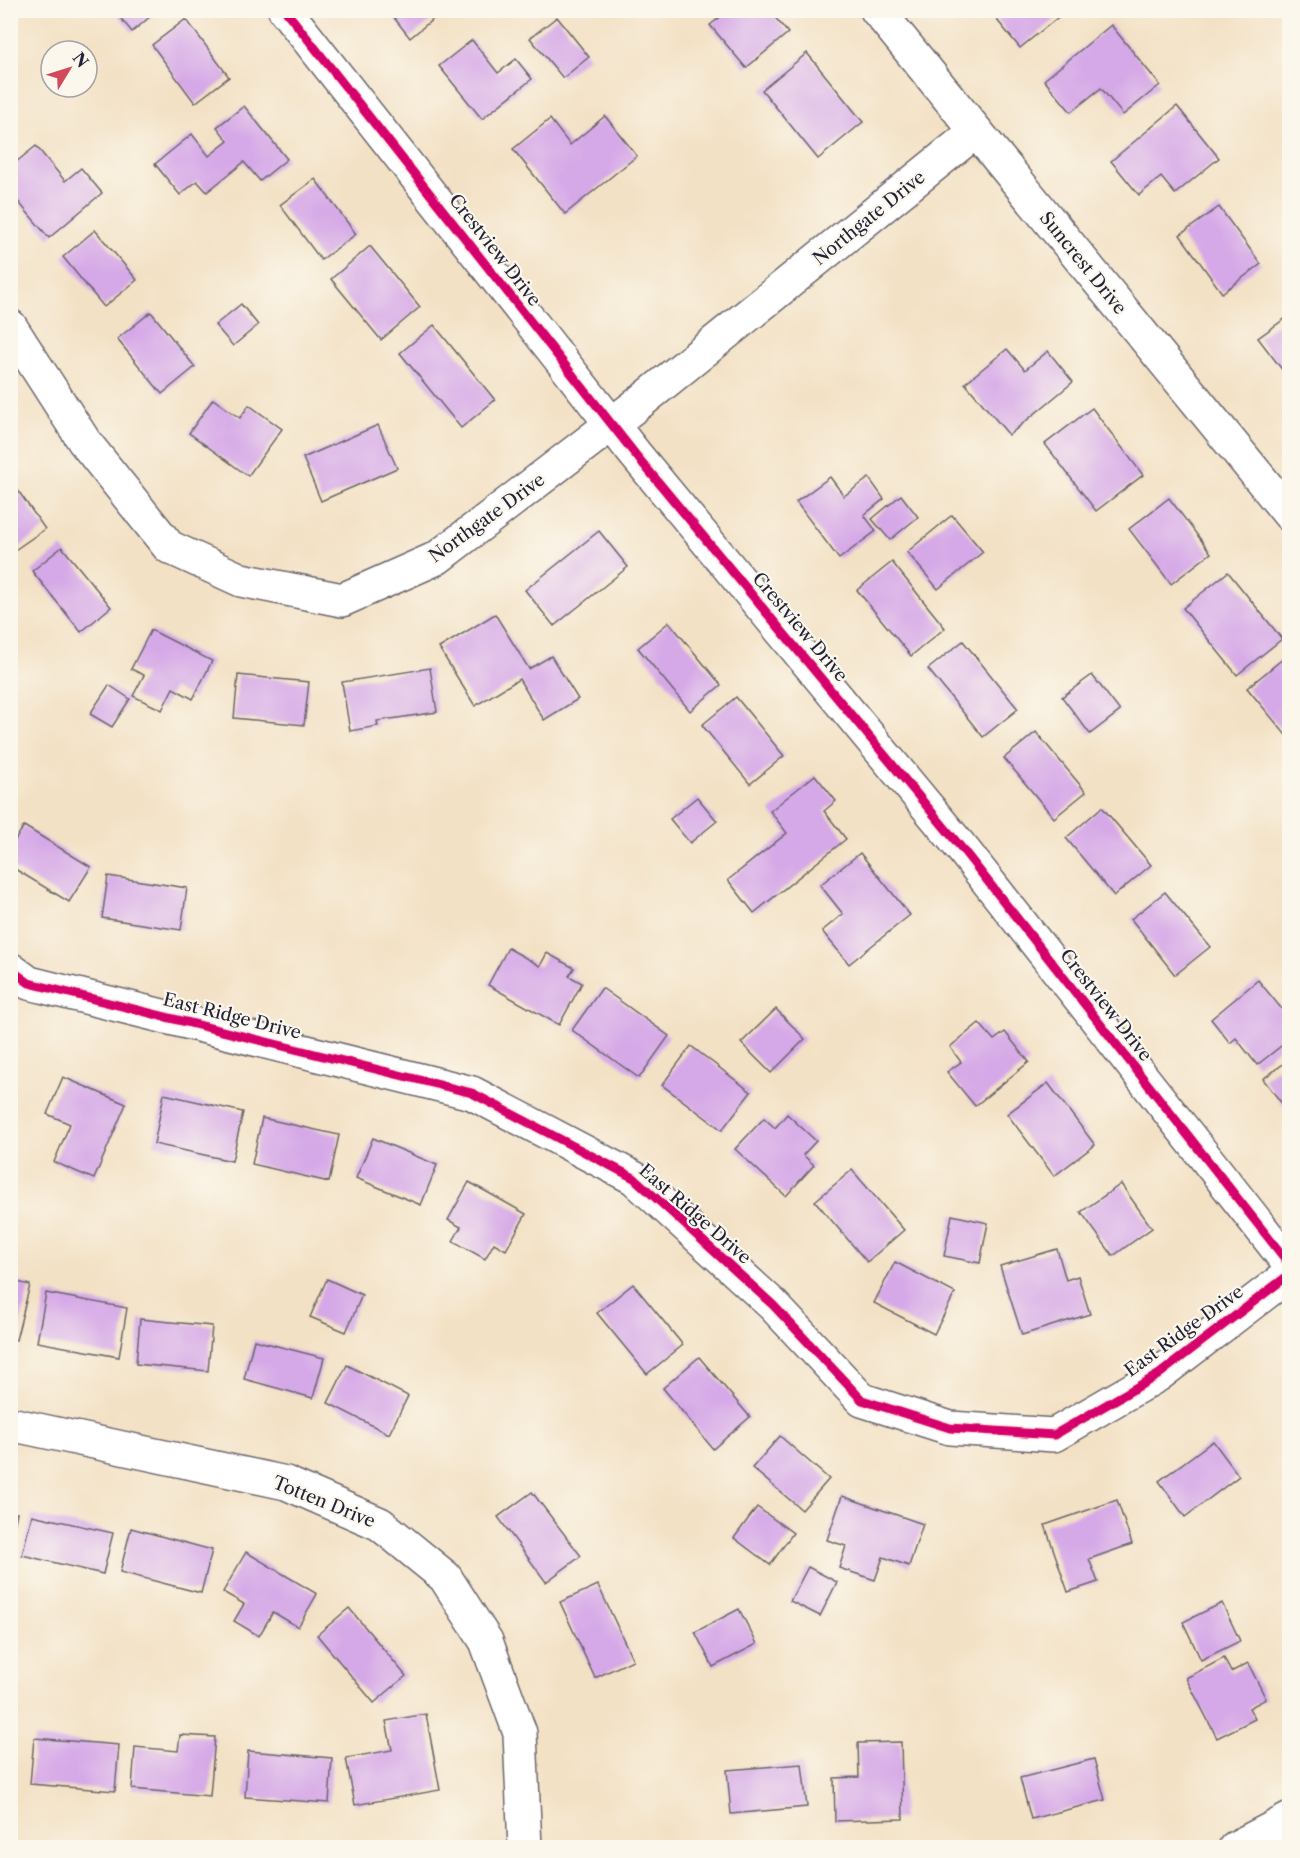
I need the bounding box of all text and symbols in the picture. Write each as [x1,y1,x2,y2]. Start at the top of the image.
north arrow [39,39,99,99]
text: N [69,48,93,71]
street label: Northgate Drive [809,166,929,270]
street label: Crestview Drive [444,190,546,310]
street label: Suncrest Drive [1035,207,1131,319]
street label: Northgate Drive [425,469,549,567]
street label: Crestview Drive [748,568,852,686]
street label: Crestview Drive [1055,945,1157,1065]
street label: East Ridge Drive [161,988,303,1044]
street label: East Ridge Drive [634,1159,756,1269]
street label: East Ridge Drive [1120,1281,1248,1381]
street label: Totten Drive [270,1471,378,1533]

